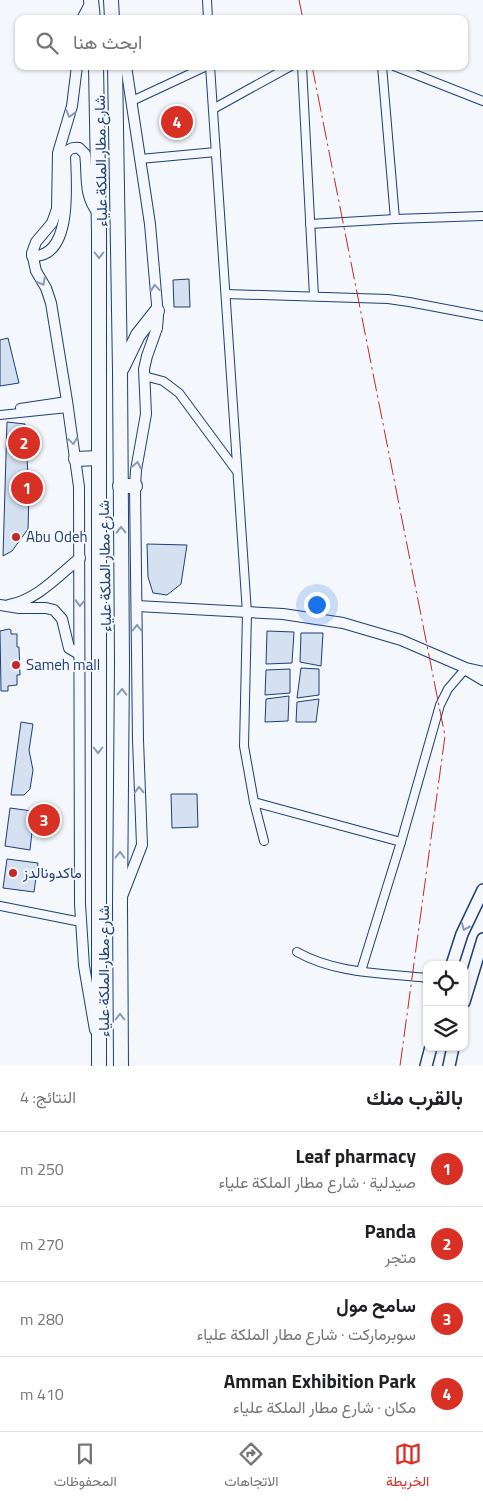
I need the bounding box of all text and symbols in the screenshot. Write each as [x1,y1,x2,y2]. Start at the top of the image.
search box [15,15,468,70]
text: ابحث هنا [73,27,142,56]
icon: search [33,29,61,57]
street label: شارع مطار الملكة علياء [88,95,113,227]
pin: 4 [161,103,193,141]
one-way arrow [65,110,75,118]
one-way arrow [94,252,104,259]
one-way arrow [36,277,46,286]
one-way arrow [150,284,161,292]
pin: 2 [8,424,40,462]
one-way arrow [68,437,78,446]
one-way arrow [131,461,142,470]
pin: 1 [11,469,43,507]
street label: شارع مطار الملكة علياء [92,500,117,632]
place label: Abu Odeh [26,525,88,548]
one-way arrow [116,526,126,534]
marker: Abu Odeh [10,531,22,543]
your location [304,592,330,618]
one-way arrow [75,600,85,608]
one-way arrow [132,623,142,631]
place label: Sameh mall [26,653,100,676]
marker: Sameh mall [10,659,22,671]
one-way arrow [117,688,127,696]
one-way arrow [93,746,103,754]
one-way arrow [134,786,145,794]
pin: 3 [28,801,60,839]
one-way arrow [115,851,125,858]
place label: ماكدونالدز [22,861,82,884]
marker: ماكدونالدز [7,867,19,879]
street label: شارع مطار الملكة علياء [92,905,115,1037]
one-way arrow [461,922,472,931]
map controls [423,961,468,1051]
button: locate [423,961,468,1006]
button: layers [423,1006,468,1051]
one-way arrow [115,1013,126,1021]
text: بالقرب منك [366,1081,463,1113]
text: النتائج: 4 [20,1085,76,1109]
text: Leaf pharmacy [295,1141,416,1170]
text: 250 m [20,1157,64,1181]
text: 1 [443,1157,451,1181]
text: صيدلية · شارع مطار الملكة علياء [218,1170,416,1194]
text: Panda [365,1216,416,1245]
text: 270 m [20,1232,64,1256]
text: 2 [443,1232,451,1256]
text: متجر [385,1245,416,1269]
text: سامح مول [336,1290,416,1319]
text: 280 m [20,1307,64,1331]
text: 3 [443,1307,451,1331]
text: سوبرماركت · شارع مطار الملكة علياء [197,1322,416,1346]
text: Amman Exhibition Park [224,1366,416,1395]
text: 410 m [20,1382,64,1406]
text: 4 [443,1382,451,1406]
text: مكان · شارع مطار الملكة علياء [233,1395,416,1419]
tab: المحفوظات [54,1440,117,1494]
tab: الاتجاهات [224,1440,279,1494]
tab: الخريطة [386,1440,429,1494]

